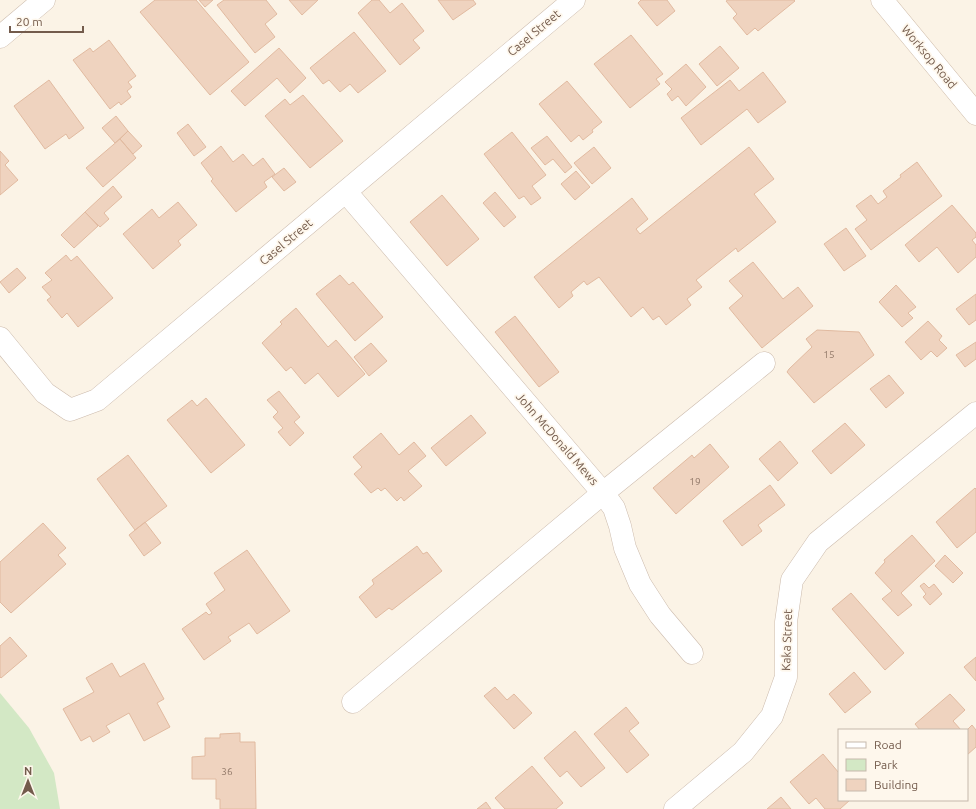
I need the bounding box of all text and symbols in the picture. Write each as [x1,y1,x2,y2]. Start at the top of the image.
street label: Casel Street [505,7,563,58]
scale bar [10,8,83,34]
text: 20 m [16,15,43,28]
street label: Worksop Road [899,23,960,91]
street label: Casel Street [257,216,315,267]
house number: 15 [823,349,835,360]
street label: John McDonald Mews [514,390,601,488]
house number: 19 [689,476,701,487]
street label: Kaka Street [779,609,794,671]
legend [838,729,968,801]
text: Road [874,738,902,751]
text: Park [874,758,898,771]
north arrow [8,761,48,801]
text: N [24,765,32,777]
house number: 36 [221,766,233,777]
text: Building [874,778,918,791]

